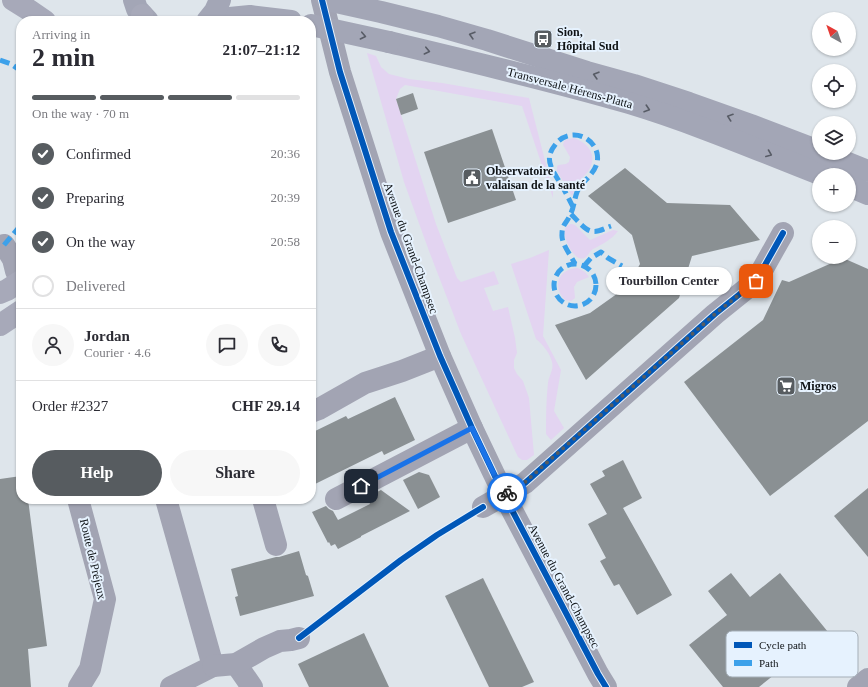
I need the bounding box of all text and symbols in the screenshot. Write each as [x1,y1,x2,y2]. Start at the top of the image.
north arrow [812,12,856,56]
map controls [812,12,856,264]
place label: Sion, Hôpital Sud [557,25,619,53]
text: Arriving in [32,27,90,42]
bus stop icon: Sion, Hôpital Sud [532,28,554,50]
one-way arrow [360,32,366,40]
one-way arrow [469,32,476,40]
text: 21:07–21:12 [223,42,300,58]
text: 2 min [32,43,95,72]
one-way arrow [423,46,430,55]
button: locate [812,64,856,108]
street label: Transversale Hérens-Platta [506,65,635,112]
one-way arrow [593,71,600,80]
one-way arrow [643,104,650,113]
text: On the way · 70 m [32,106,129,121]
one-way arrow [727,114,734,122]
button: layers [812,116,856,160]
icon: check [32,143,54,165]
text: Confirmed [66,146,131,162]
text: 20:36 [270,146,300,161]
one-way arrow [765,149,773,157]
place label: Observatoire valaisan de la santé [486,164,586,192]
public building icon: Observatoire valaisan de la santé [461,167,483,189]
button: + [812,168,856,212]
street label: Avenue du Grand-Champsec [381,181,441,315]
icon: check [32,187,54,209]
text: Preparing [66,190,124,206]
text: 20:39 [270,190,300,205]
button: − [812,220,856,264]
icon: check [32,231,54,253]
text: On the way [66,234,135,250]
text: 20:58 [270,234,300,249]
pin [739,264,773,298]
callout: Tourbillon Center [606,267,732,295]
icon: bag [745,270,767,292]
text: Tourbillon Center [619,273,719,288]
text: Delivered [66,278,125,294]
button: person [32,324,74,366]
button: chat [206,324,248,366]
button: phone [258,324,300,366]
text: Jordan [84,328,130,344]
text: Courier · 4.6 [84,345,151,360]
supermarket icon: Migros [775,375,797,397]
place label: Migros [800,379,837,393]
text: Order #2327 [32,398,108,414]
text: CHF 29.14 [231,398,300,414]
button: Help [32,450,162,496]
button: Share [170,450,300,496]
pin [344,469,378,503]
courier [487,473,527,513]
icon: home [350,475,372,497]
icon: bike [496,482,518,504]
street label: Route de Préjeux [77,517,109,601]
street label: Avenue du Grand-Champsec [525,522,603,650]
legend [726,631,858,677]
text: Cycle path [759,639,807,651]
text: Path [759,657,779,669]

